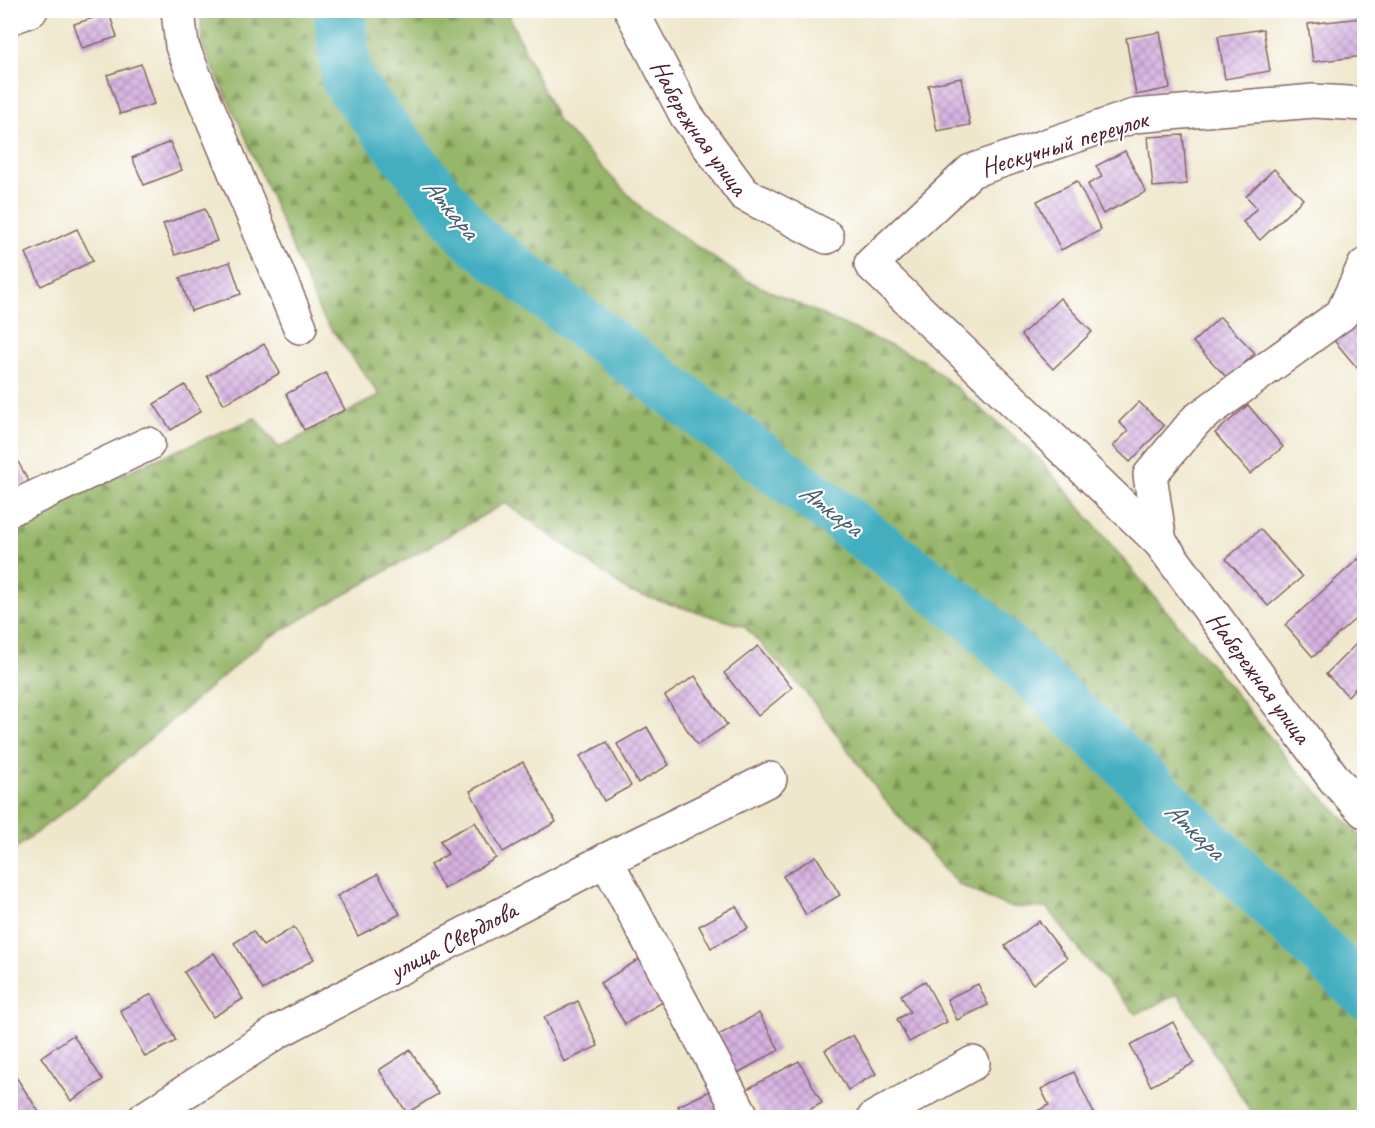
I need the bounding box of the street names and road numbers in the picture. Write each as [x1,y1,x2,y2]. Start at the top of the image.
street label: Набережная улица [643,54,756,203]
street label: Нескучный переулок [977,102,1154,185]
street label: Набережная улица [1199,605,1319,751]
street label: улица Свердлова [382,893,525,988]

